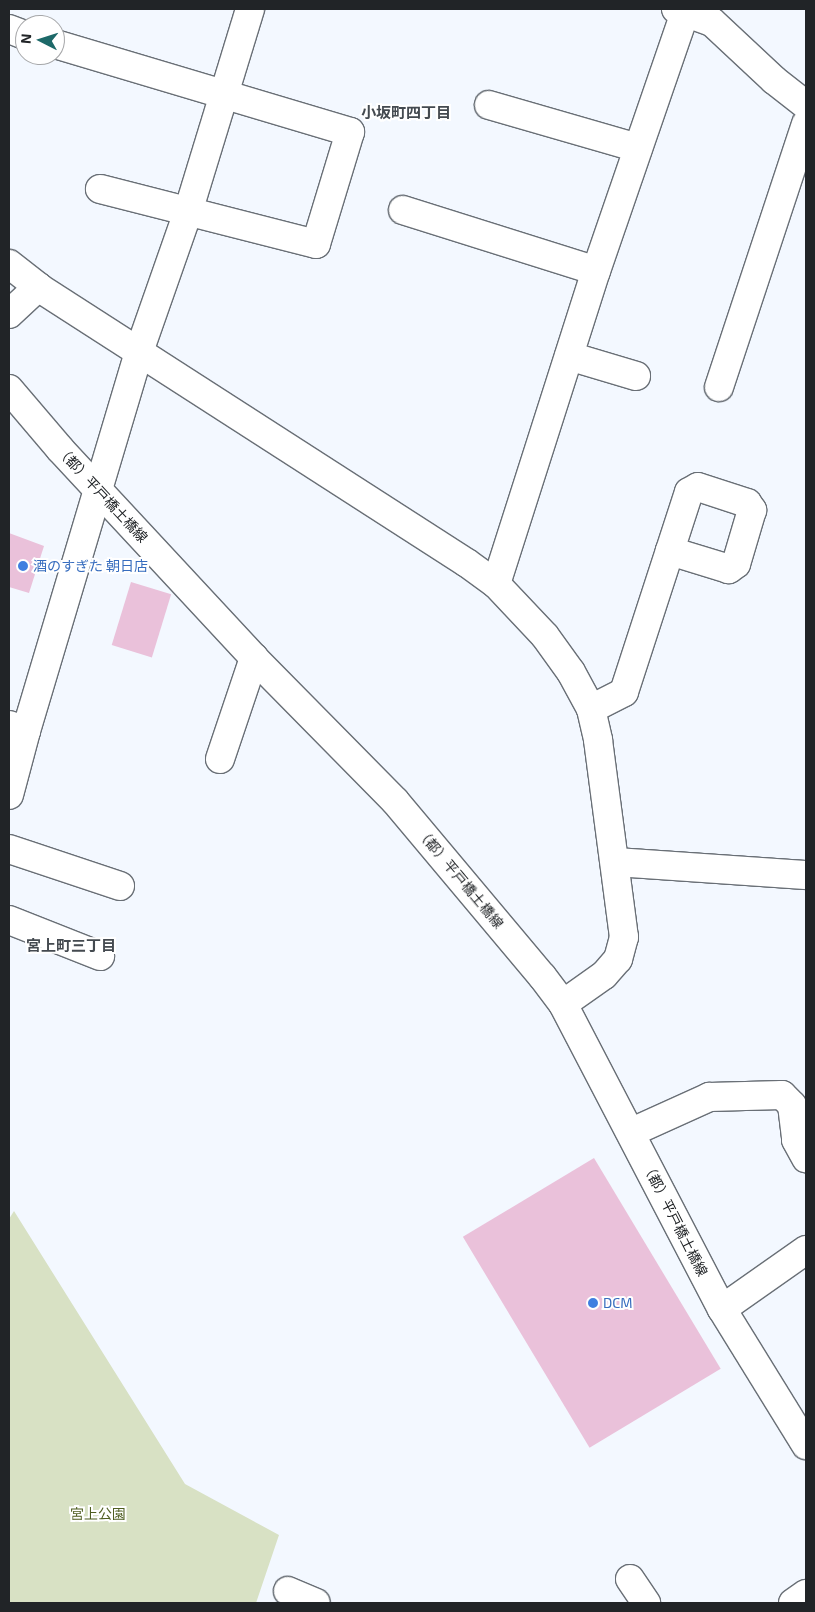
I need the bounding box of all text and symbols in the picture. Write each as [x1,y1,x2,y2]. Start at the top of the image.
north arrow [15,15,65,65]
text: N [17,33,34,45]
district label: 小坂町四丁目 [361,104,451,122]
street label: （都）平戸橋土橋線 [53,442,151,546]
place label: 酒のすぎた 朝日店 [33,558,148,574]
marker: 酒のすぎた 朝日店 [17,560,29,572]
street label: （都）平戸橋土橋線 [413,824,507,932]
district label: 宮上町三丁目 [26,937,116,955]
street label: （都）平戸橋土橋線 [639,1159,711,1279]
place label: DCM [603,1295,633,1311]
marker: DCM [587,1297,599,1309]
park label: 宮上公園 [70,1506,126,1522]

